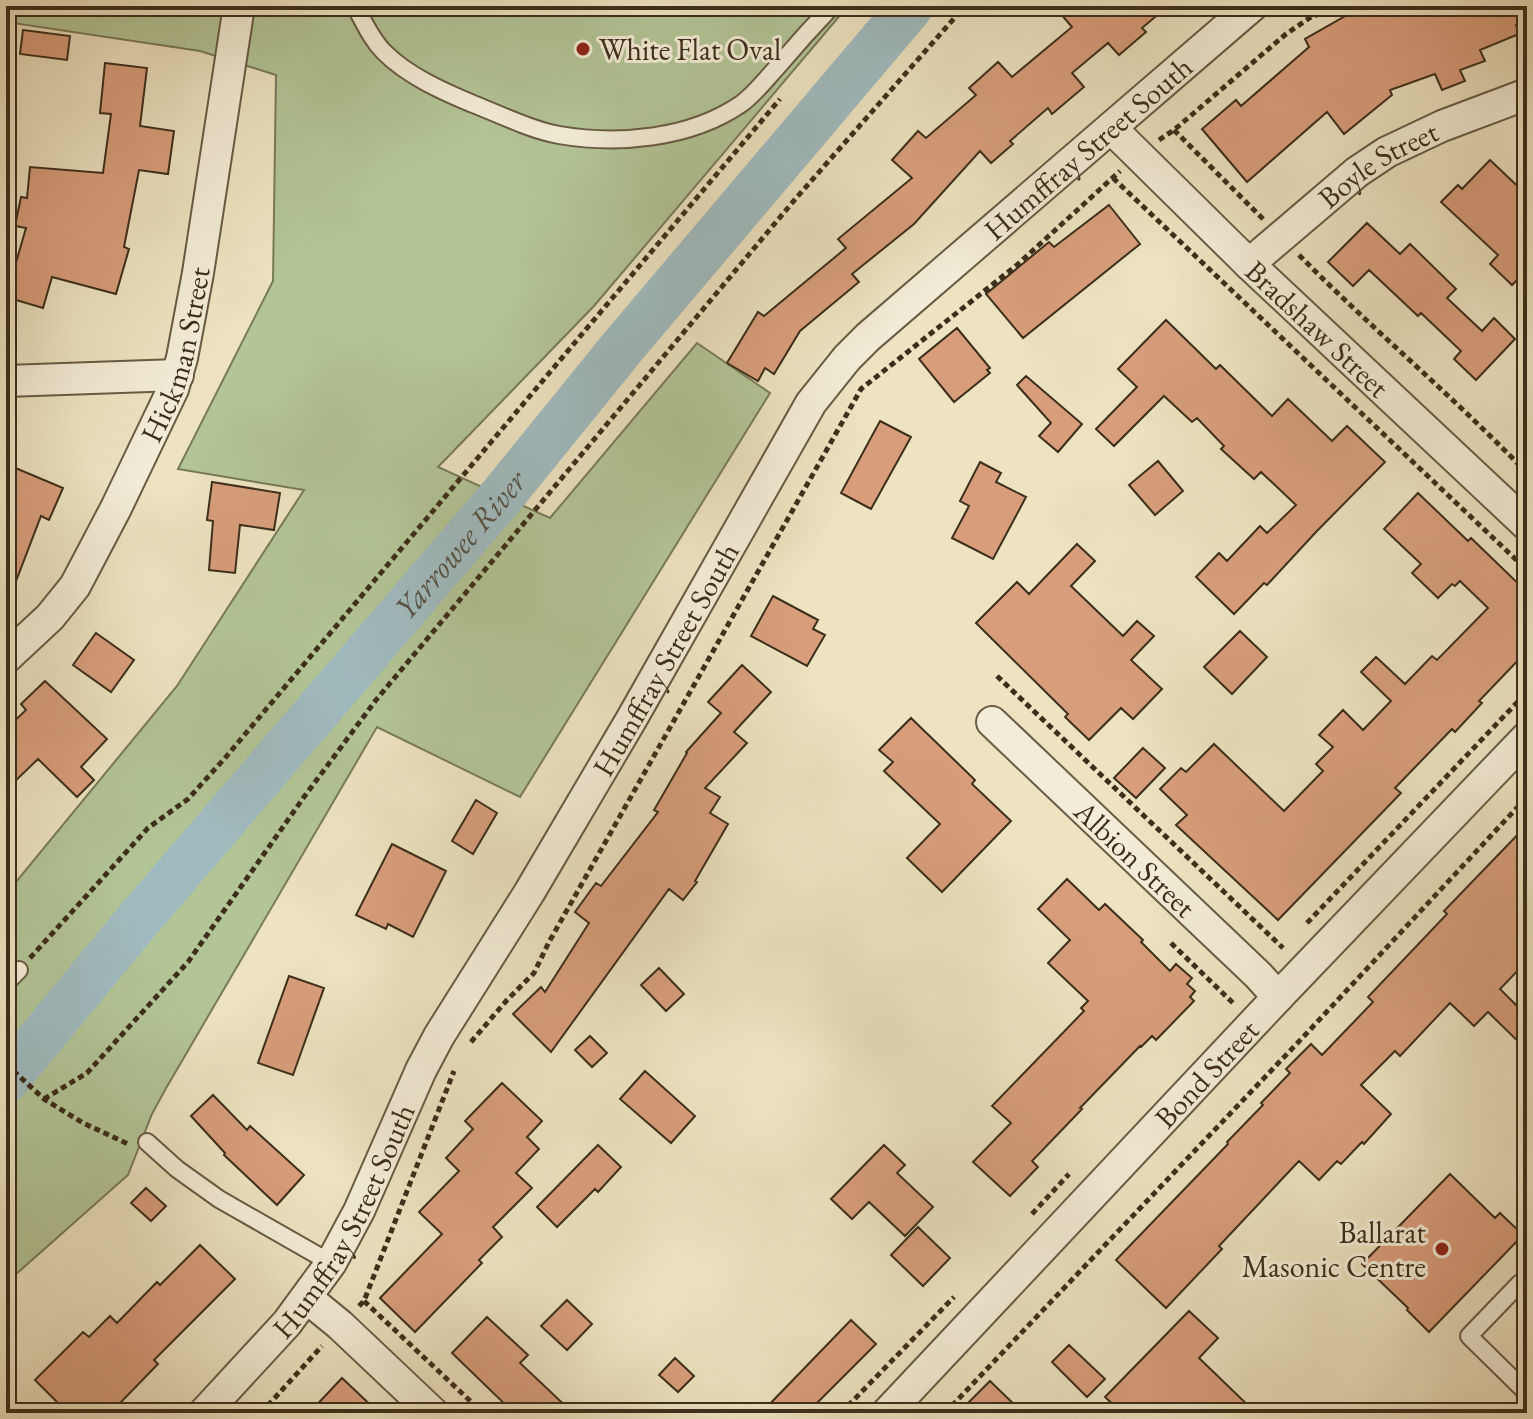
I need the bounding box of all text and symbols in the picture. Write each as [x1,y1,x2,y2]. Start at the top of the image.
place label: White Flat Oval [599,30,781,69]
marker: White Flat Oval [574,40,592,58]
street label: Humffray Street South [975,47,1200,248]
street label: Boyle Street [1310,111,1445,217]
street label: Bradshaw Street [1237,251,1399,406]
street label: Hickman Street [131,264,218,448]
water label: Yarrowee River [384,460,537,628]
street label: Humffray Street South [583,535,747,783]
street label: Albion Street [1066,791,1205,926]
street label: Bond Street [1146,1010,1267,1136]
street label: Humffray Street South [263,1097,423,1346]
place label: Ballarat Masonic Centre [1242,1213,1427,1286]
marker: Ballarat Masonic Centre [1433,1240,1451,1258]

